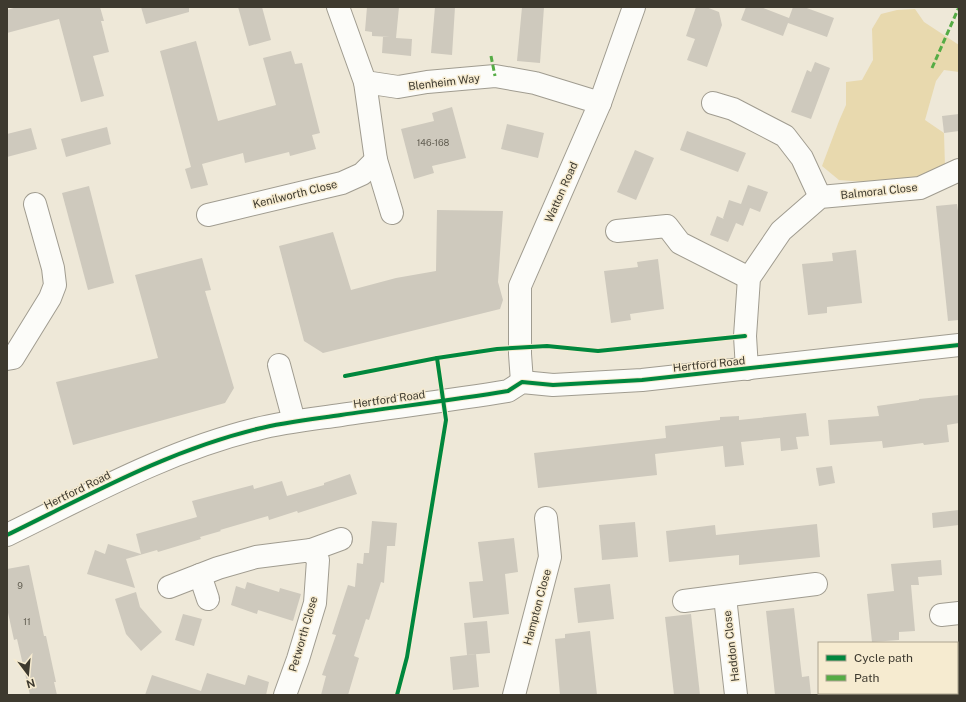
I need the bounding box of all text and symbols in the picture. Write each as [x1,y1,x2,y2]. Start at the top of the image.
street label: Blenheim Way [407,72,481,92]
house number: 146-168 [417,137,450,148]
street label: Watton Road [542,160,580,224]
street label: Kenilworth Close [252,178,338,210]
street label: Balmoral Close [840,181,918,201]
street label: Hertford Road [672,354,746,374]
street label: Hertford Road [352,388,426,410]
street label: Hertford Road [42,469,112,511]
street label: Hampton Close [521,568,553,646]
house number: 9 [17,580,23,591]
street label: Petworth Close [286,595,320,673]
street label: Haddon Close [721,610,741,682]
house number: 11 [23,616,31,627]
legend [818,642,958,694]
text: Cycle path [854,651,913,665]
north arrow [8,654,48,694]
text: Path [854,671,880,685]
text: N [25,677,37,691]

